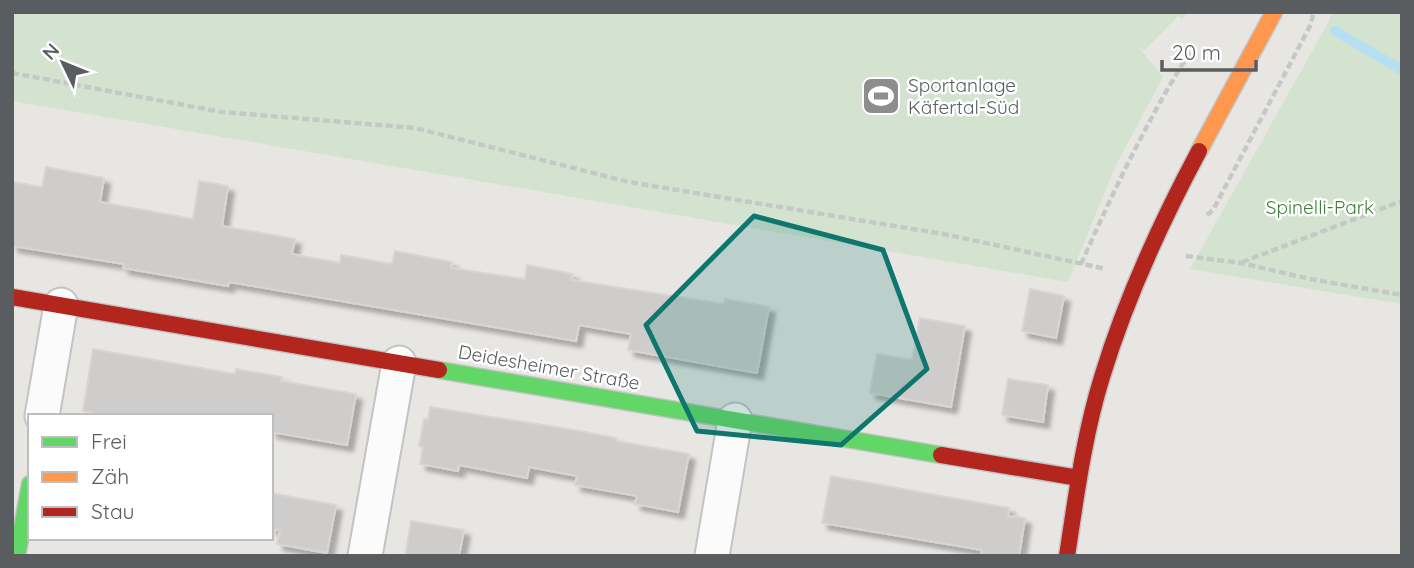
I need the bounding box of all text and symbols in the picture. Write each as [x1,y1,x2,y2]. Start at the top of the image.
north arrow [28,28,98,98]
scale bar [1162,28,1256,72]
text: N [37,38,64,65]
text: 20 m [1172,39,1221,65]
place label: Sportanlage Käfertal-Süd [908,73,1019,119]
sports icon: Sportanlage Käfertal-Süd [860,75,902,117]
park label: Spinelli-Park [1266,195,1374,219]
street label: Deidesheimer Straße [456,339,642,395]
legend [28,414,273,540]
text: Frei [91,428,127,454]
text: Zäh [91,463,129,489]
text: Stau [91,498,134,524]

